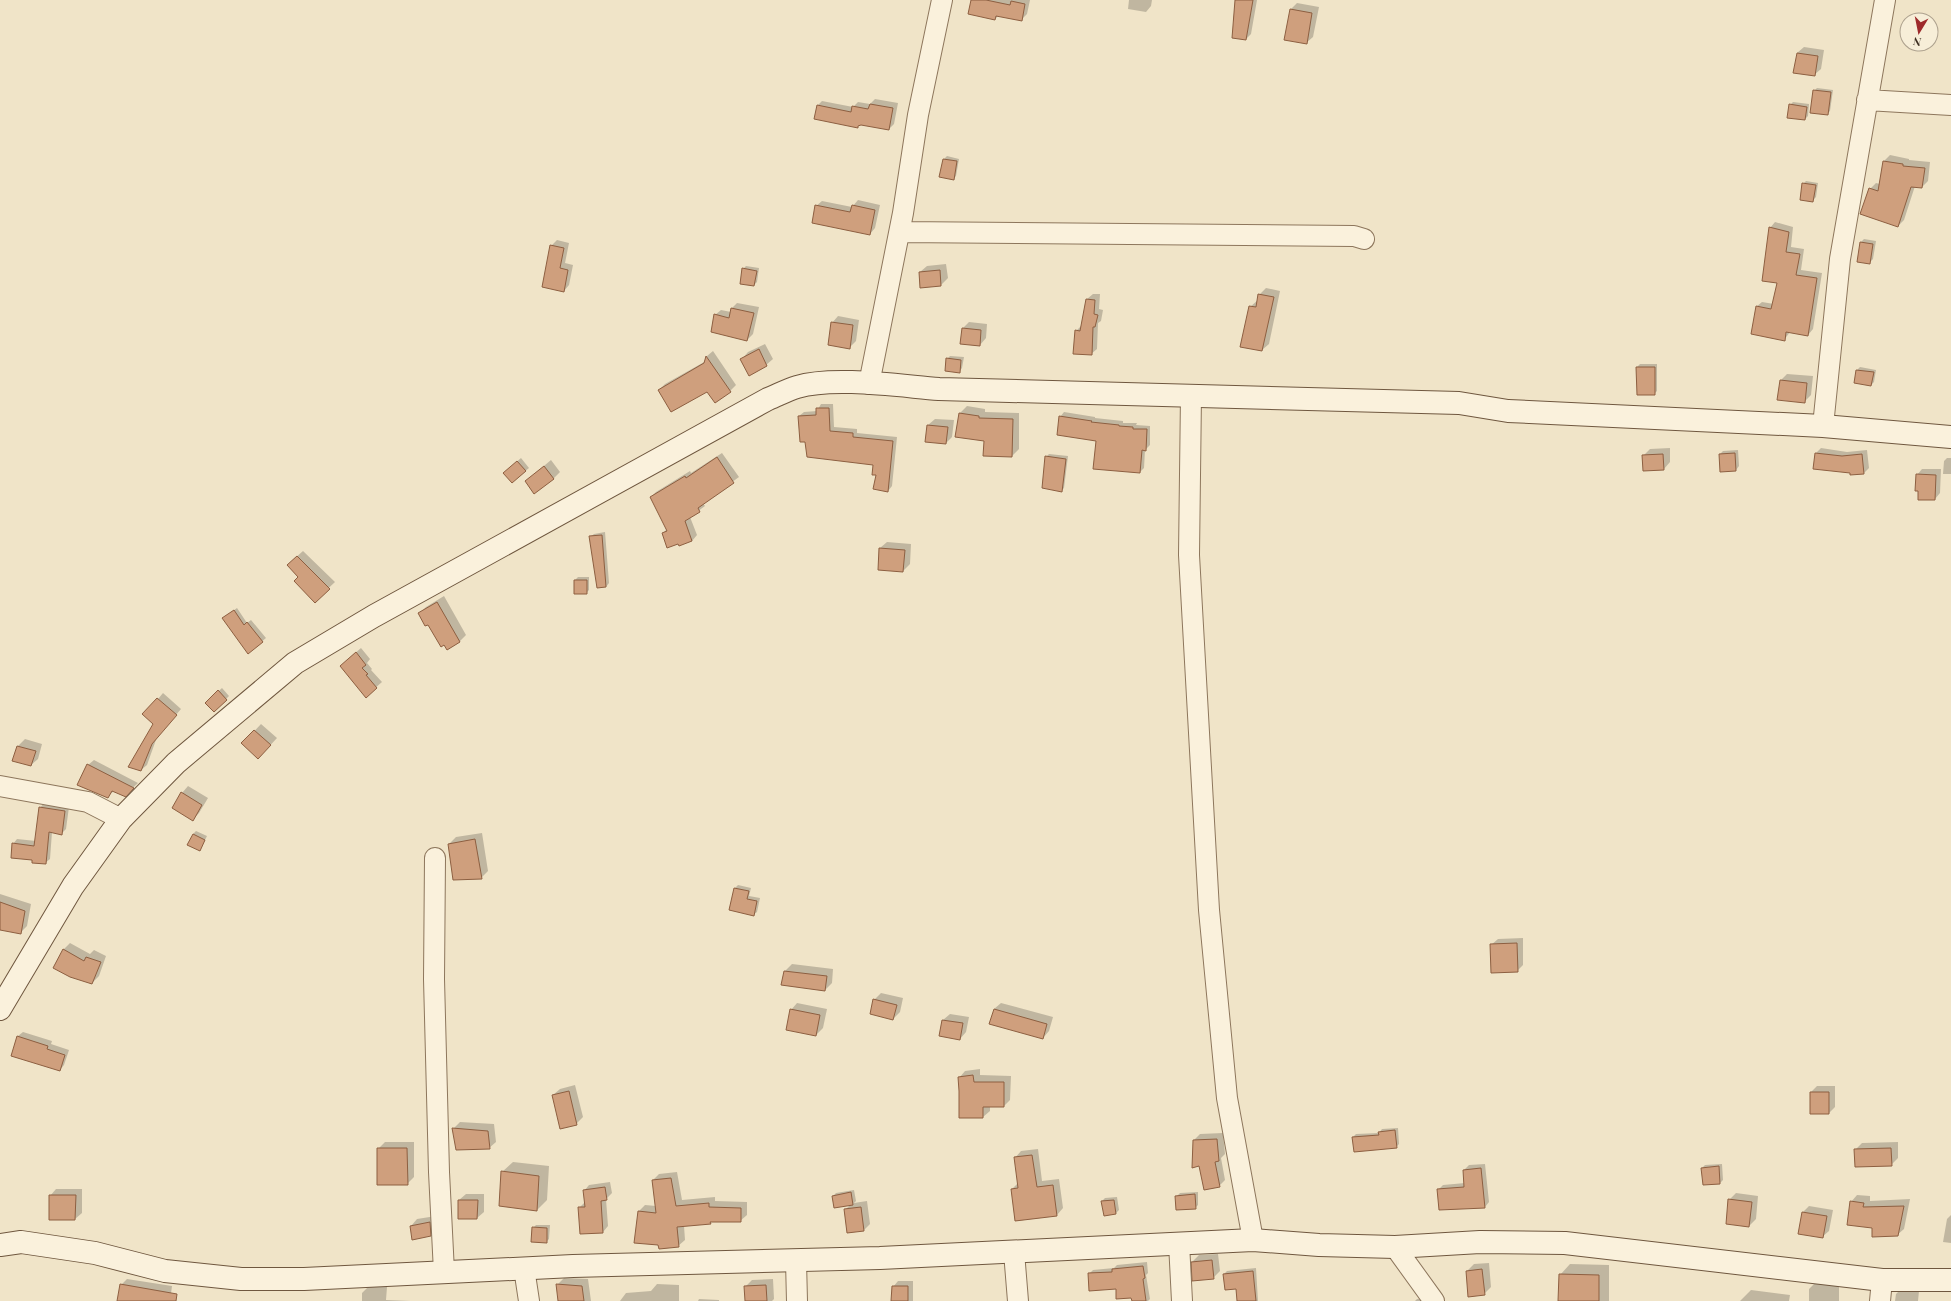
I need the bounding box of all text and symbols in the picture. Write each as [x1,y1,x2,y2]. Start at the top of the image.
north arrow [1899,12,1939,52]
text: N [1912,34,1922,50]

